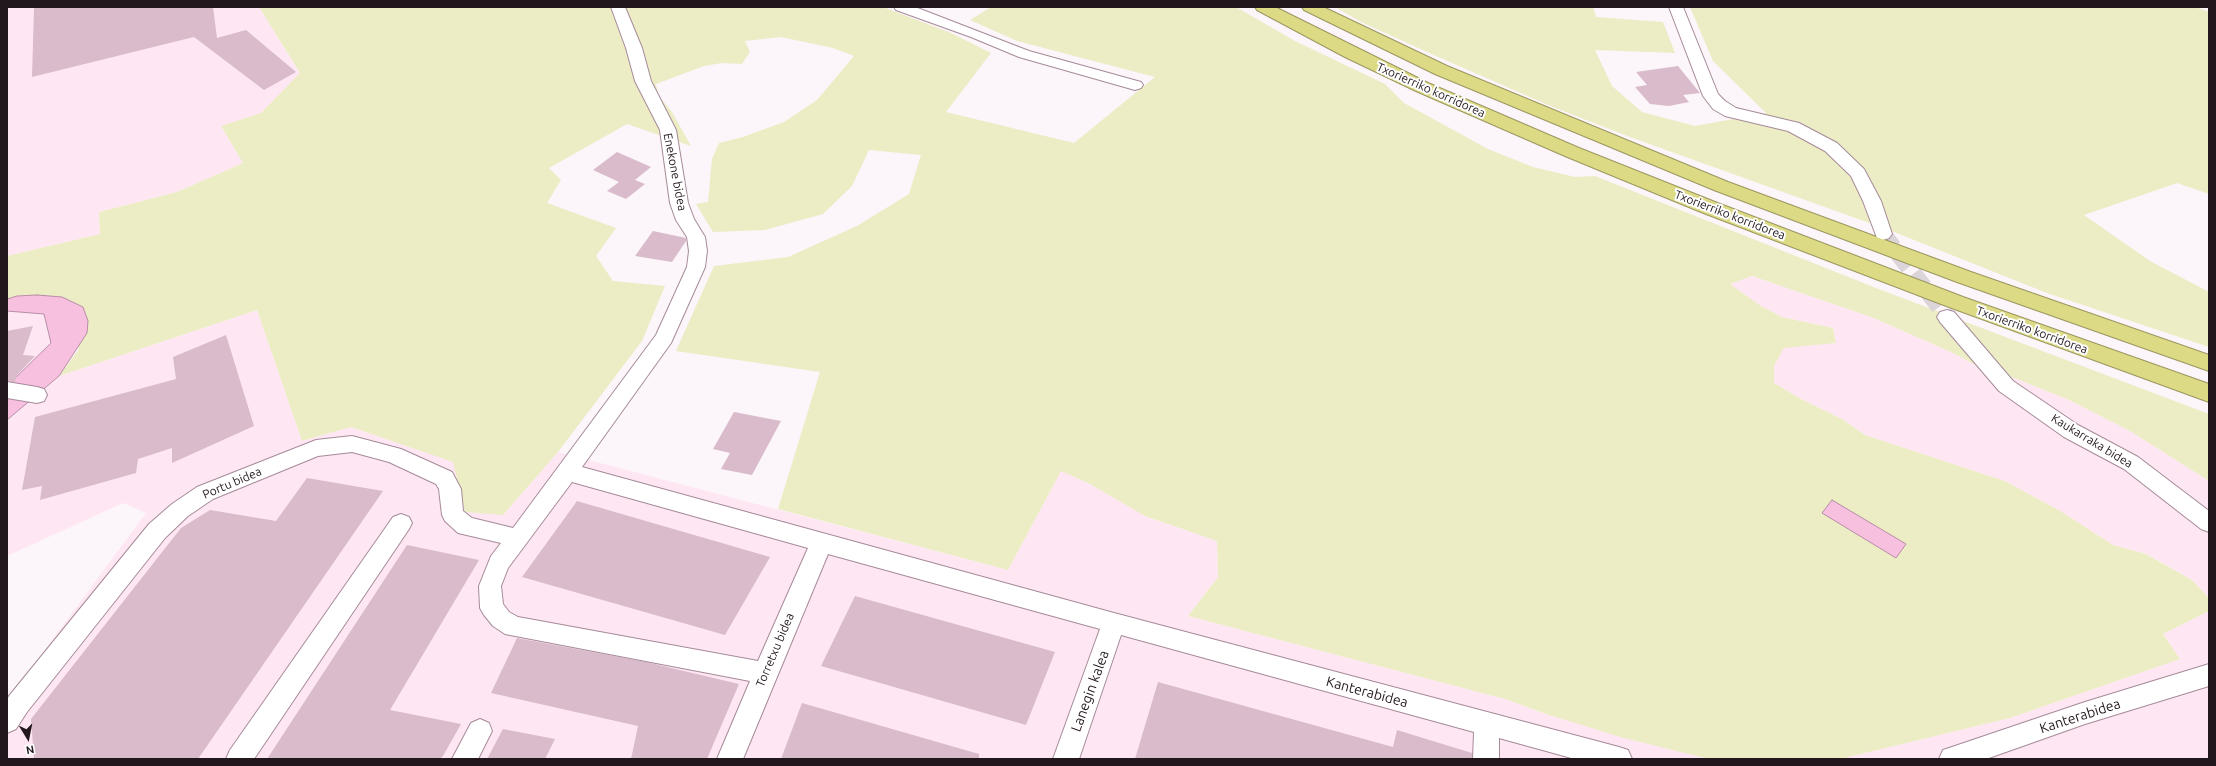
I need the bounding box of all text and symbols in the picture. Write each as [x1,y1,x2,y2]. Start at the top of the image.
street label: Txorierriko korridorea [1374,60,1488,120]
street label: Enekone bidea [660,132,690,212]
street label: Txorierriko korridorea [1673,187,1787,243]
street label: Txorierriko korridorea [1974,303,2090,357]
street label: Kaukarraka bidea [2049,411,2135,471]
street label: Portu bidea [200,464,264,502]
street label: Torretxu bidea [753,611,797,689]
street label: Lanegin kalea [1067,648,1113,734]
street label: Kanterabidea [1324,673,1410,711]
street label: Kanterabidea [2037,695,2123,737]
north arrow [8,718,48,758]
text: N [25,743,35,756]

